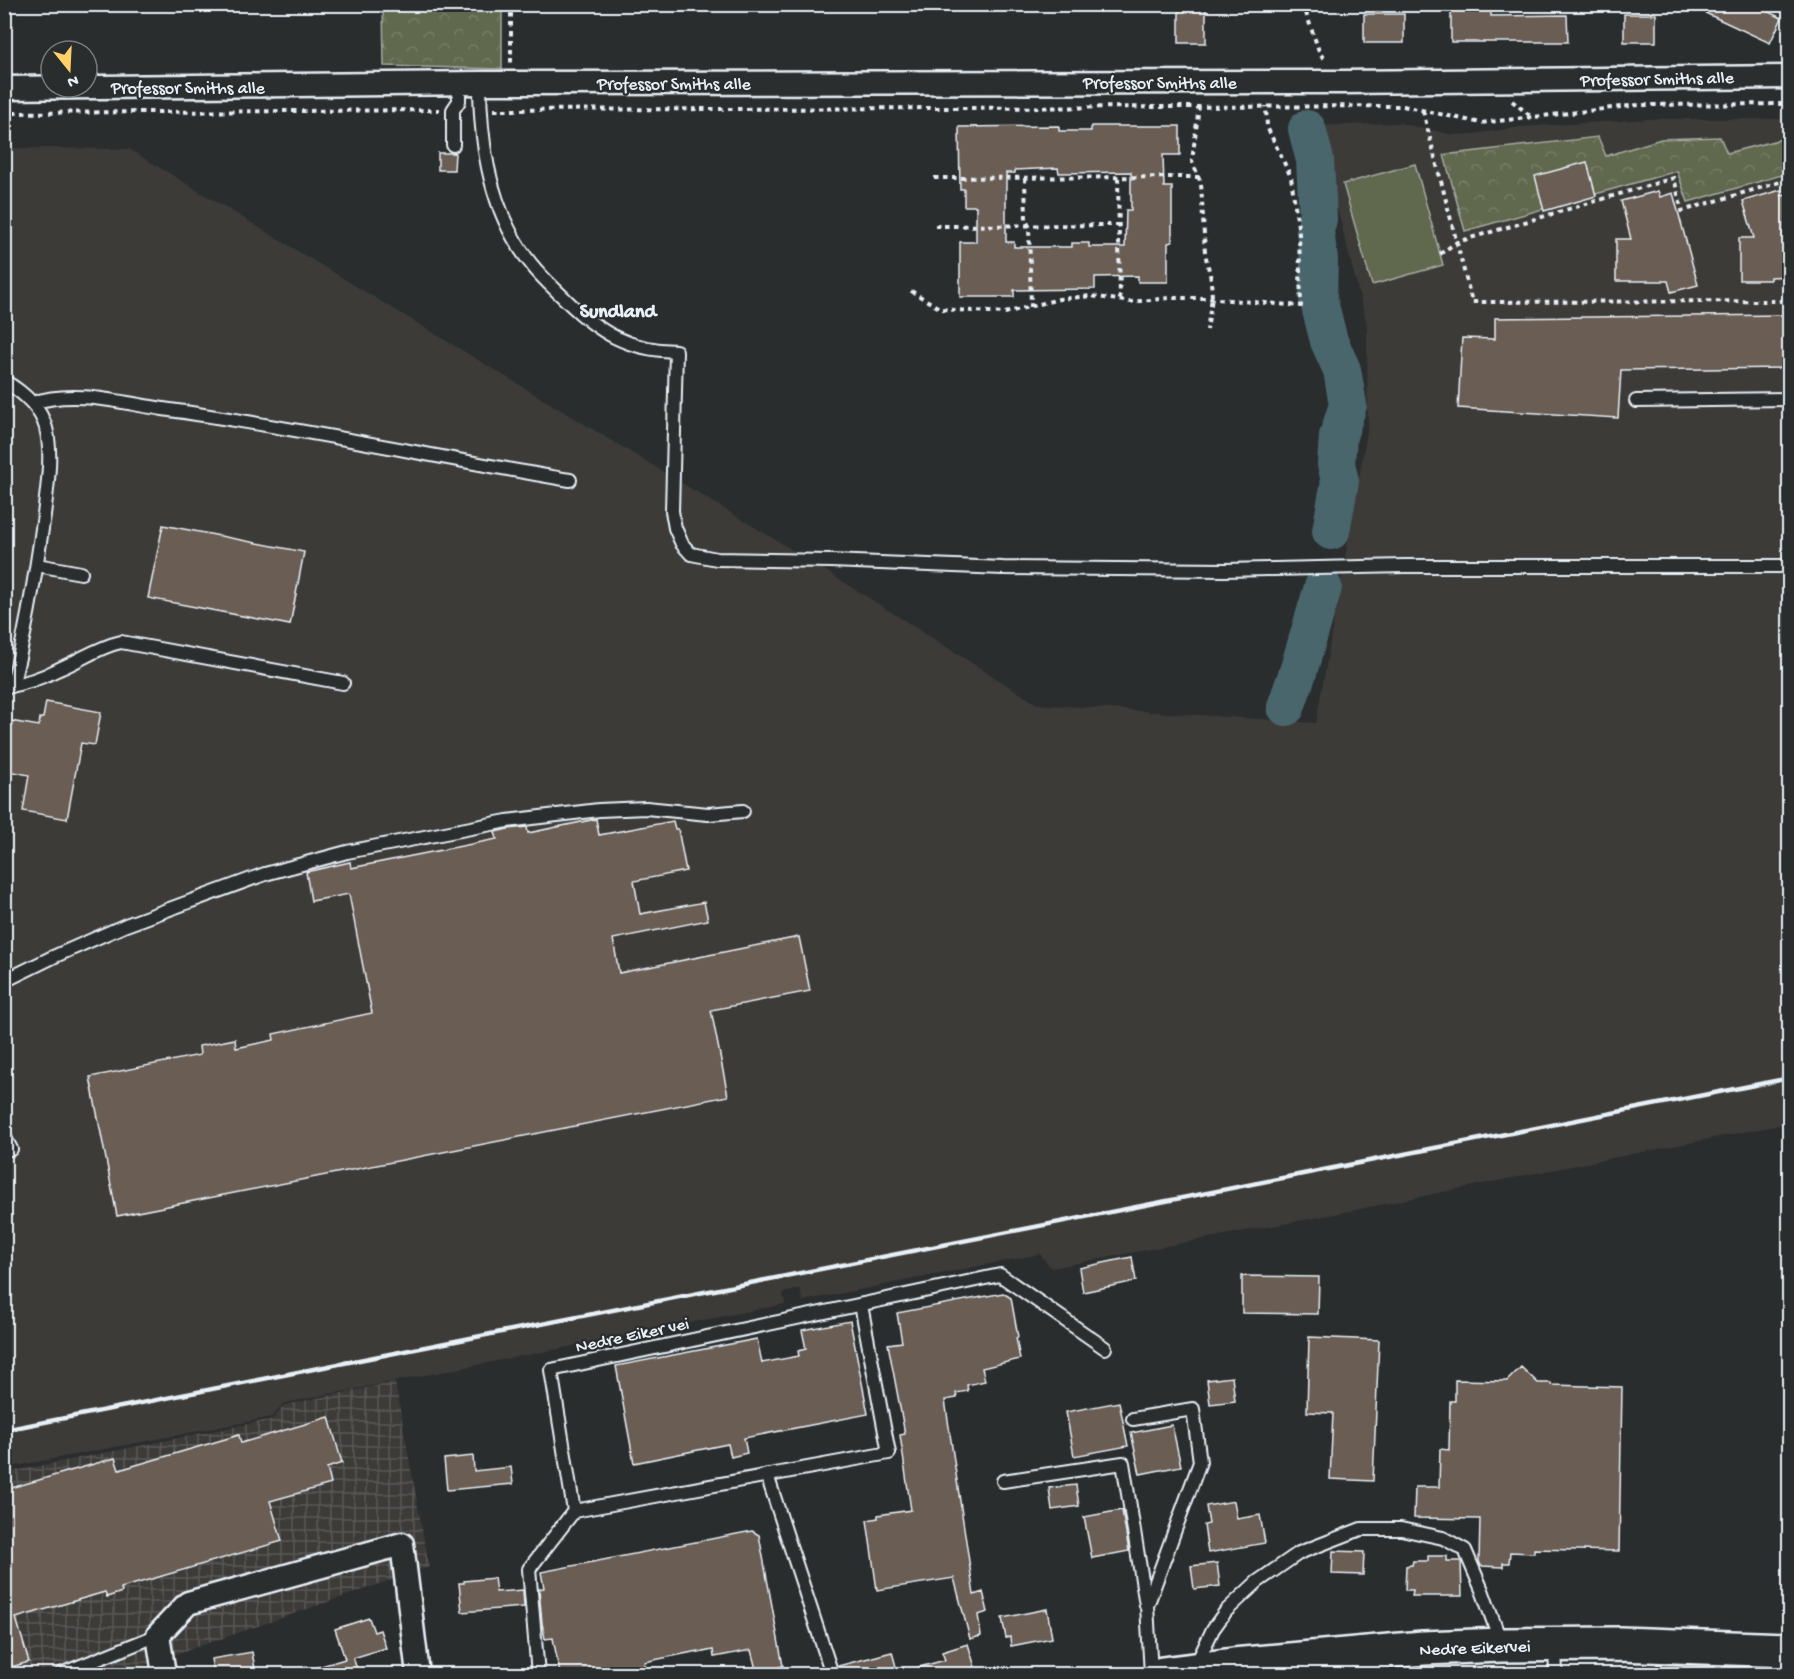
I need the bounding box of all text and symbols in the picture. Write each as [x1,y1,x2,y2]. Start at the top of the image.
north arrow [39,39,99,99]
text: N [64,69,80,91]
street label: Professor Smiths alle [1579,69,1735,92]
street label: Professor Smiths alle [1082,74,1238,95]
street label: Professor Smiths alle [596,75,752,96]
street label: Professor Smiths alle [110,79,266,100]
district label: Sundland [580,302,659,325]
street label: Nedre Eiker vei [574,1314,691,1359]
street label: Nedre Eikervei [1419,1637,1531,1662]

